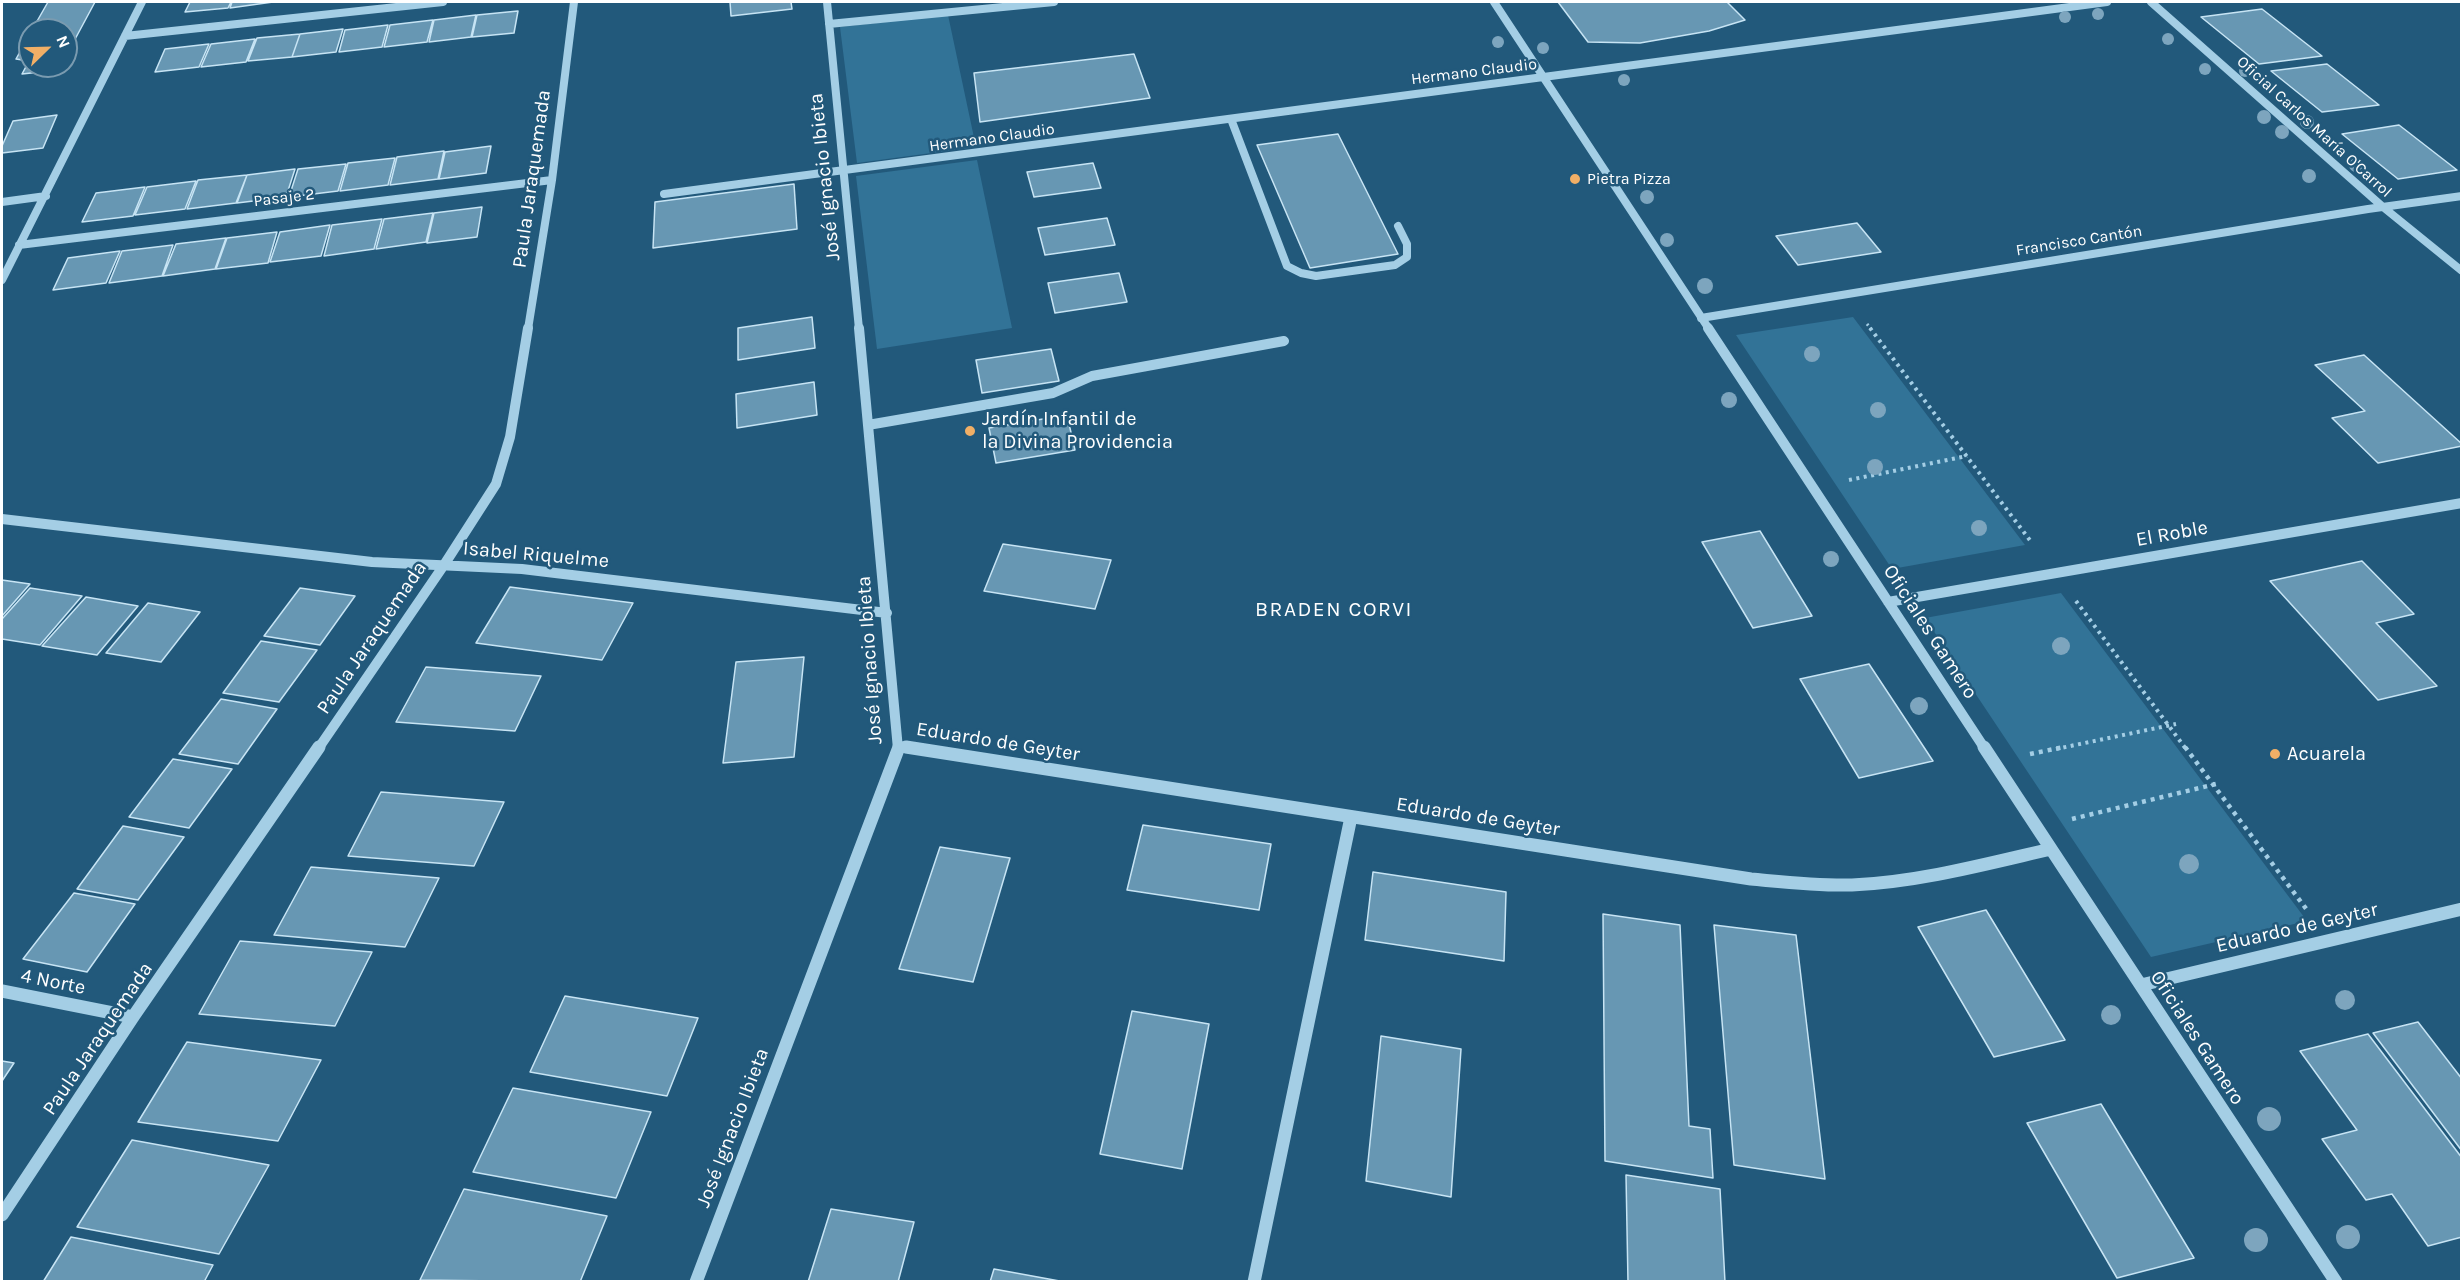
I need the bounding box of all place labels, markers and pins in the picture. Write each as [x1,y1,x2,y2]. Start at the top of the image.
place label: Pietra Pizza [1587,169,1671,189]
marker: Pietra Pizza [1568,172,1582,186]
place label: Jardín Infantil de la Divina Providencia [982,407,1173,454]
marker: Jardín Infantil de la Divina Providencia [963,424,977,438]
place label: Acuarela [2287,742,2366,766]
marker: Acuarela [2268,747,2282,761]

